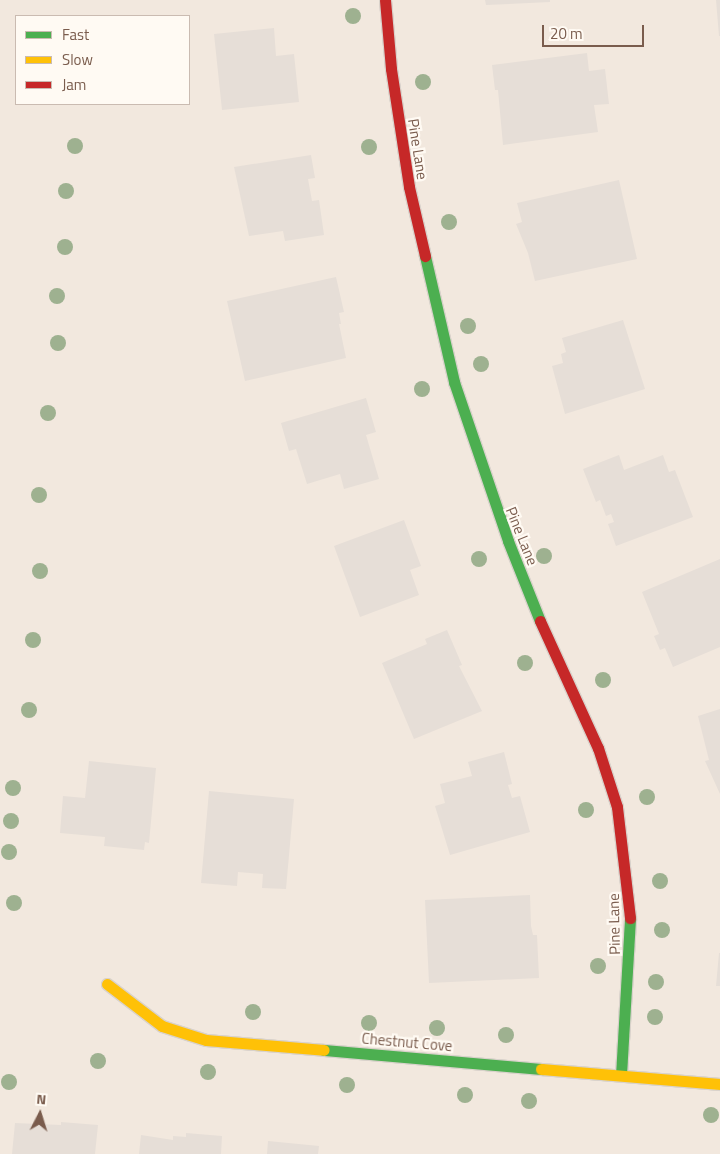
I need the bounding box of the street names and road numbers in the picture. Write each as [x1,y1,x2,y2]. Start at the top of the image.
street label: Pine Lane [404,117,432,181]
street label: Pine Lane [502,504,542,568]
street label: Pine Lane [604,893,624,955]
street label: Chestnut Cove [361,1029,453,1055]

